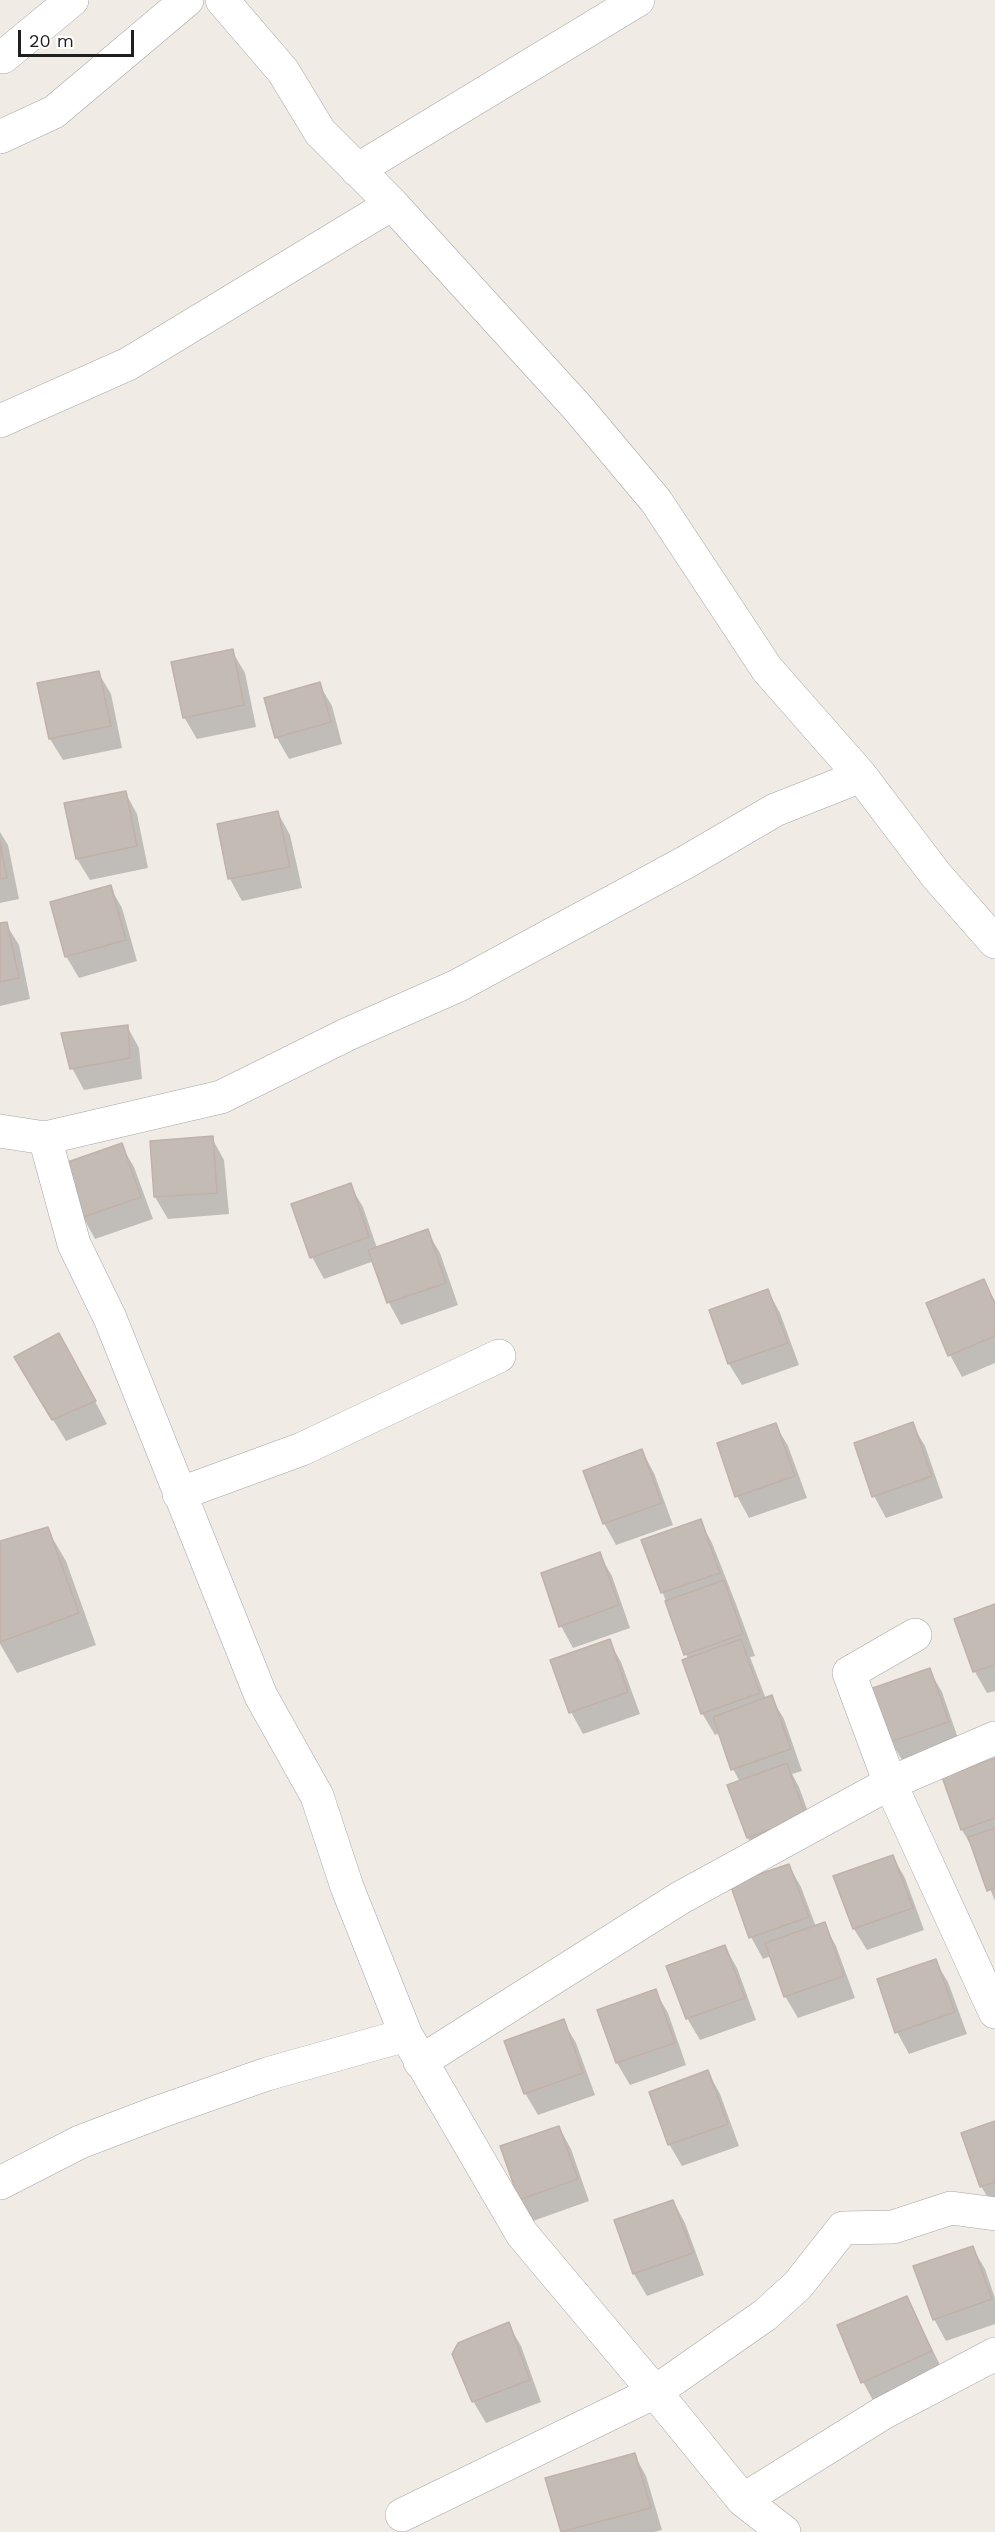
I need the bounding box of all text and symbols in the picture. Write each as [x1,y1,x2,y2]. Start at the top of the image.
scale bar [21,18,136,56]
text: 20 m [29,30,74,51]

